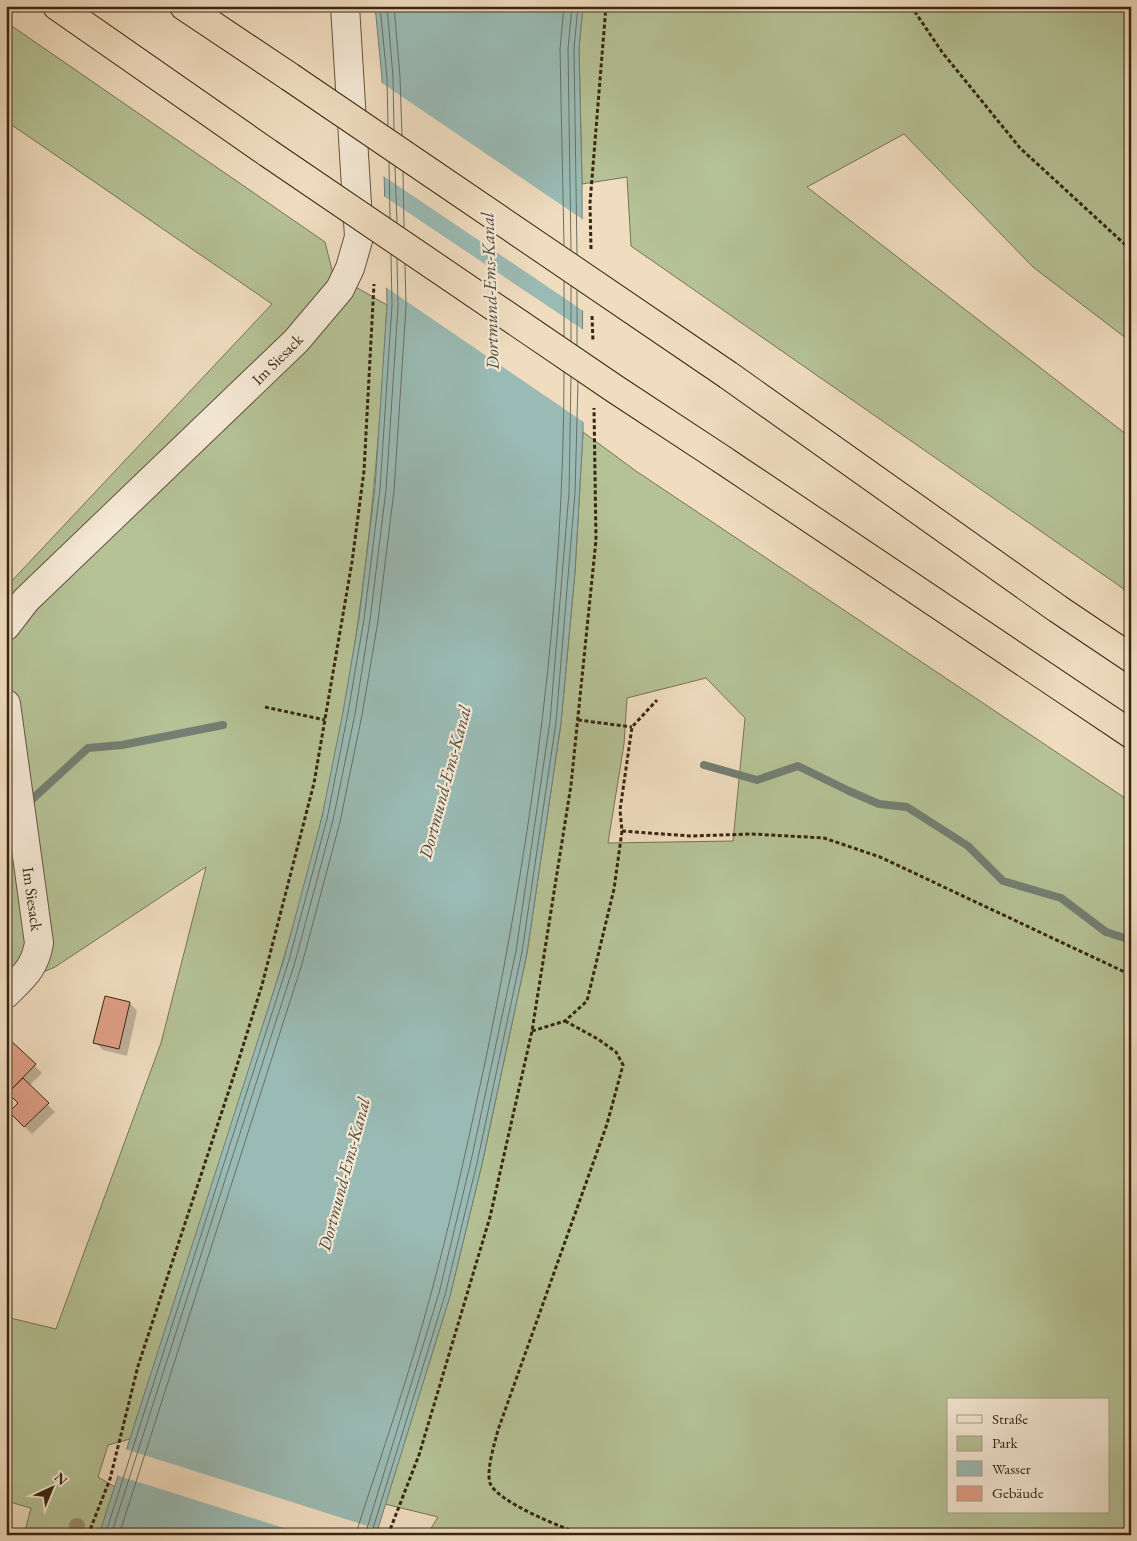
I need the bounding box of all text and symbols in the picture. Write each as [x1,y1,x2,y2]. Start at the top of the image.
water label: Dortmund-Ems-Kanal [475,211,504,371]
street label: Im Siesack [247,329,308,389]
water label: Dortmund-Ems-Kanal [413,702,476,862]
street label: Im Siesack [18,866,47,933]
water label: Dortmund-Ems-Kanal [312,1094,375,1254]
legend [947,1398,1110,1514]
text: Straße [992,1409,1028,1428]
text: Park [992,1433,1019,1452]
text: Wasser [992,1459,1031,1478]
north arrow [28,1464,78,1514]
text: N [51,1468,72,1490]
text: Gebäude [992,1483,1044,1502]

